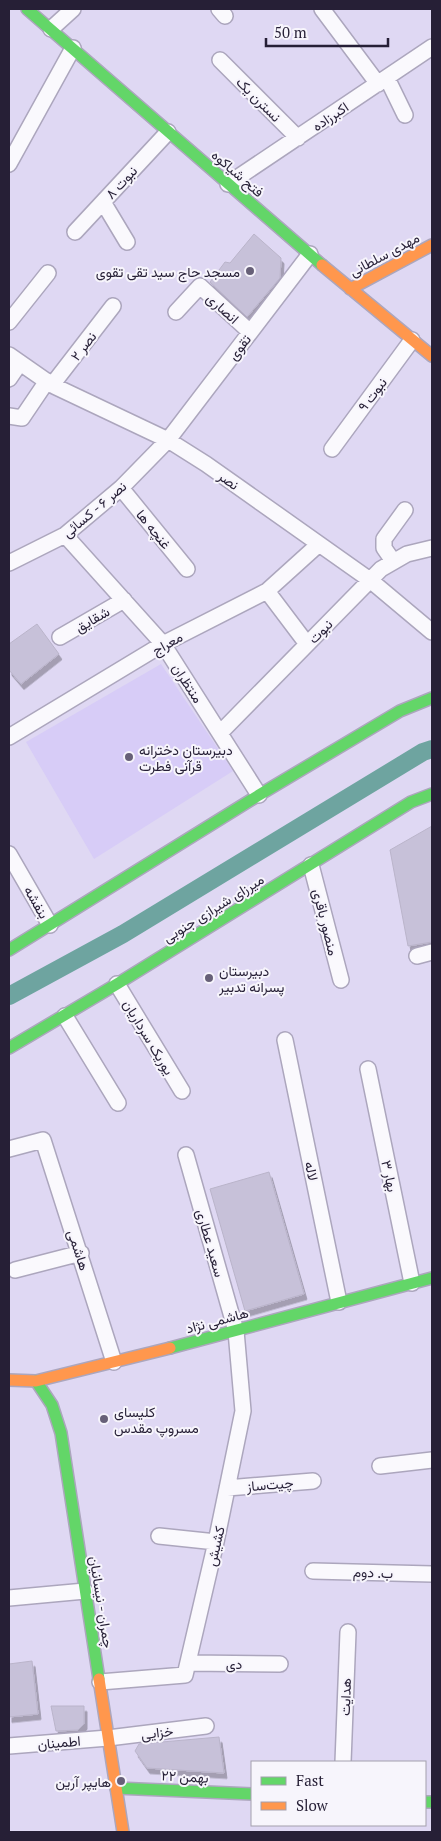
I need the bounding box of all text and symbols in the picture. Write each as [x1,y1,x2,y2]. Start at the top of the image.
scale bar [266,15,388,47]
text: 50 m [274,22,307,42]
street label: نسترن یک [232,72,286,126]
street label: اکبرزاده [308,97,352,135]
street label: فتح شیاکوه [207,145,268,202]
street label: نبوت ۸ [101,161,141,203]
street label: مهدی سلطانی [346,228,422,280]
place label: مسجد حاج سید تقی تقوی [96,262,240,283]
marker: مسجد حاج سید تقی تقوی [244,265,256,277]
street label: انصاری [203,288,243,328]
street label: نصر ۲ [66,327,100,365]
street label: تقوی [223,330,255,364]
street label: نبوت ۹ [353,373,391,415]
street label: نصر [214,465,243,494]
street label: نصر ۶ - کسائی [58,477,130,541]
street label: غنچه ها [131,505,176,553]
street label: شقایق [71,602,113,636]
street label: نبوت [304,615,336,647]
street label: معراج [148,627,187,661]
street label: منتظران [168,659,208,707]
place label: دبیرستان دخترانه قرآنی فطرت [139,740,233,775]
marker: دبیرستان دخترانه قرآنی فطرت [123,751,135,763]
street label: میرزای شیرازی جنوبی [159,869,267,947]
street label: بنفشه [20,882,54,922]
street label: منصور باقری [309,887,343,957]
place label: دبیرستان پسرانه تدبیر [218,961,284,997]
marker: دبیرستان پسرانه تدبیر [203,972,215,984]
street label: یوریک سرداریان [119,996,179,1078]
street label: بهار ۳ [377,1158,403,1194]
street label: لاله [301,1160,323,1182]
street label: سعید عطاری [192,1207,230,1279]
street label: هاشمی [64,1227,95,1273]
street label: هاشمی نژاد [184,1302,251,1337]
place label: کلیسای مسروپ مقدس [114,1402,199,1438]
marker: کلیسای مسروپ مقدس [98,1413,110,1425]
street label: چیت‌ساز [245,1472,294,1497]
street label: کشیش [201,1524,229,1568]
street label: چمران - نیسانیان [84,1555,119,1650]
street label: ب. دوم [353,1562,393,1582]
street label: دی [226,1654,243,1673]
street label: هدایت [335,1678,355,1716]
street label: خزایی [140,1721,174,1743]
street label: اطمینان [37,1731,81,1753]
legend [251,1761,426,1826]
street label: ۲۲ بهمن [161,1765,209,1787]
text: Fast [296,1770,324,1790]
place label: هایپر آرین [55,1772,111,1792]
marker: هایپر آرین [115,1775,127,1787]
text: Slow [296,1795,329,1815]

